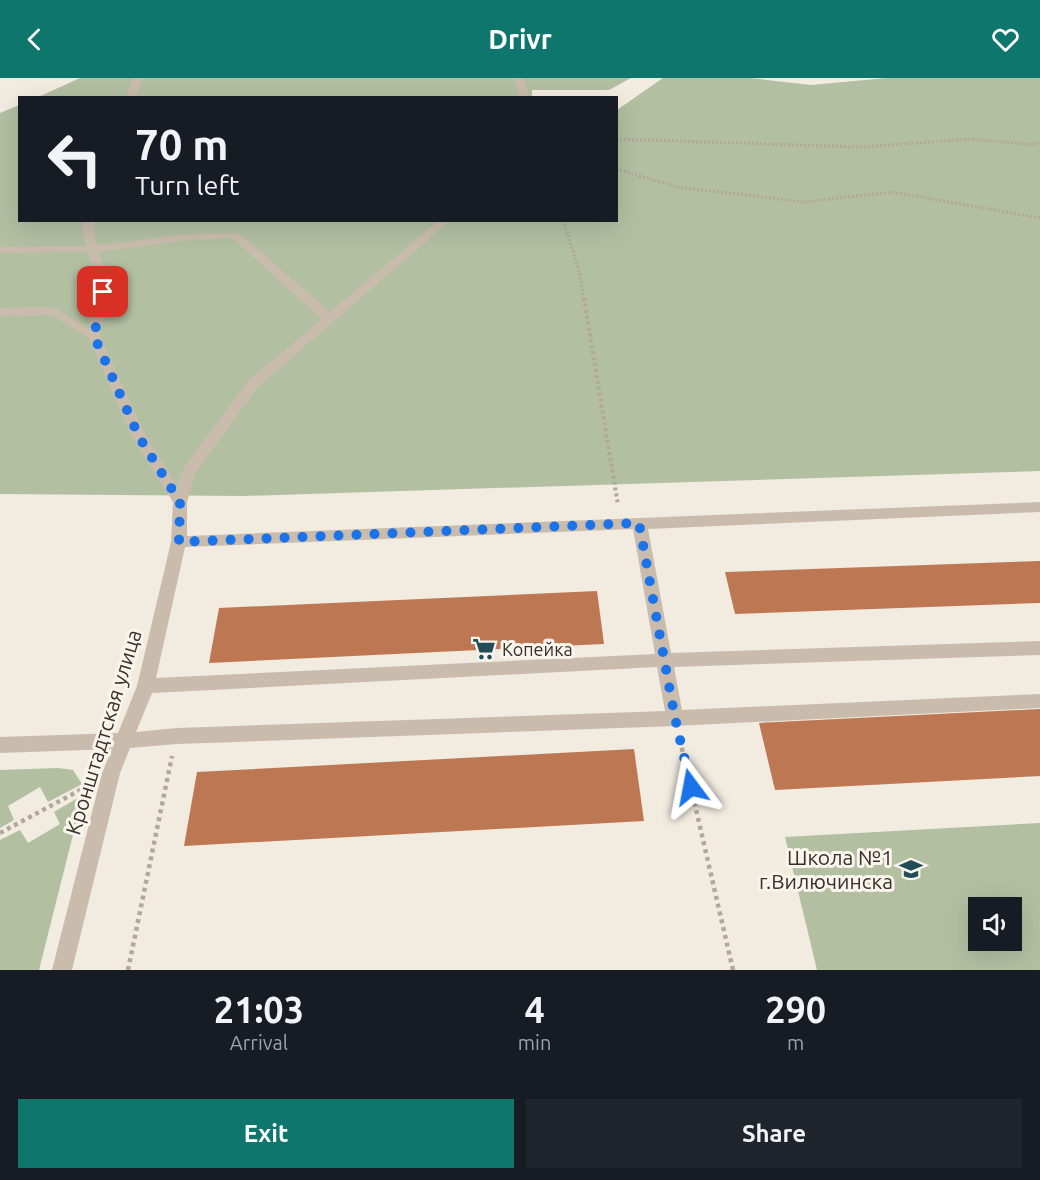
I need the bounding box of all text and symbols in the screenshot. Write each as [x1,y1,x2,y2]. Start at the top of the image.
icon: back [18,23,51,56]
icon: heart [989,23,1022,56]
text: Drivr [488,24,552,54]
icon: left [36,120,114,198]
text: 70 m [135,121,229,168]
text: Turn left [135,170,239,200]
pin [77,266,128,317]
icon: arrive [86,275,119,308]
street label: Кронштадтская улица [60,626,146,838]
supermarket icon: Копейка [471,636,497,662]
place label: Копейка [502,639,573,659]
position arrow [659,755,723,819]
place label: Школа №1 г.Вилючинска [759,845,893,893]
school or university icon: Школа №1 г.Вилючинска [898,856,924,882]
map controls [968,897,1022,951]
button: sound [968,897,1022,951]
text: 21:03 [214,989,304,1030]
text: 4 [524,989,545,1030]
text: 290 [765,989,826,1030]
text: Arrival [230,1031,288,1054]
text: min [518,1031,551,1054]
text: m [787,1031,804,1054]
button: Exit [18,1099,514,1168]
button: Share [526,1099,1022,1168]

